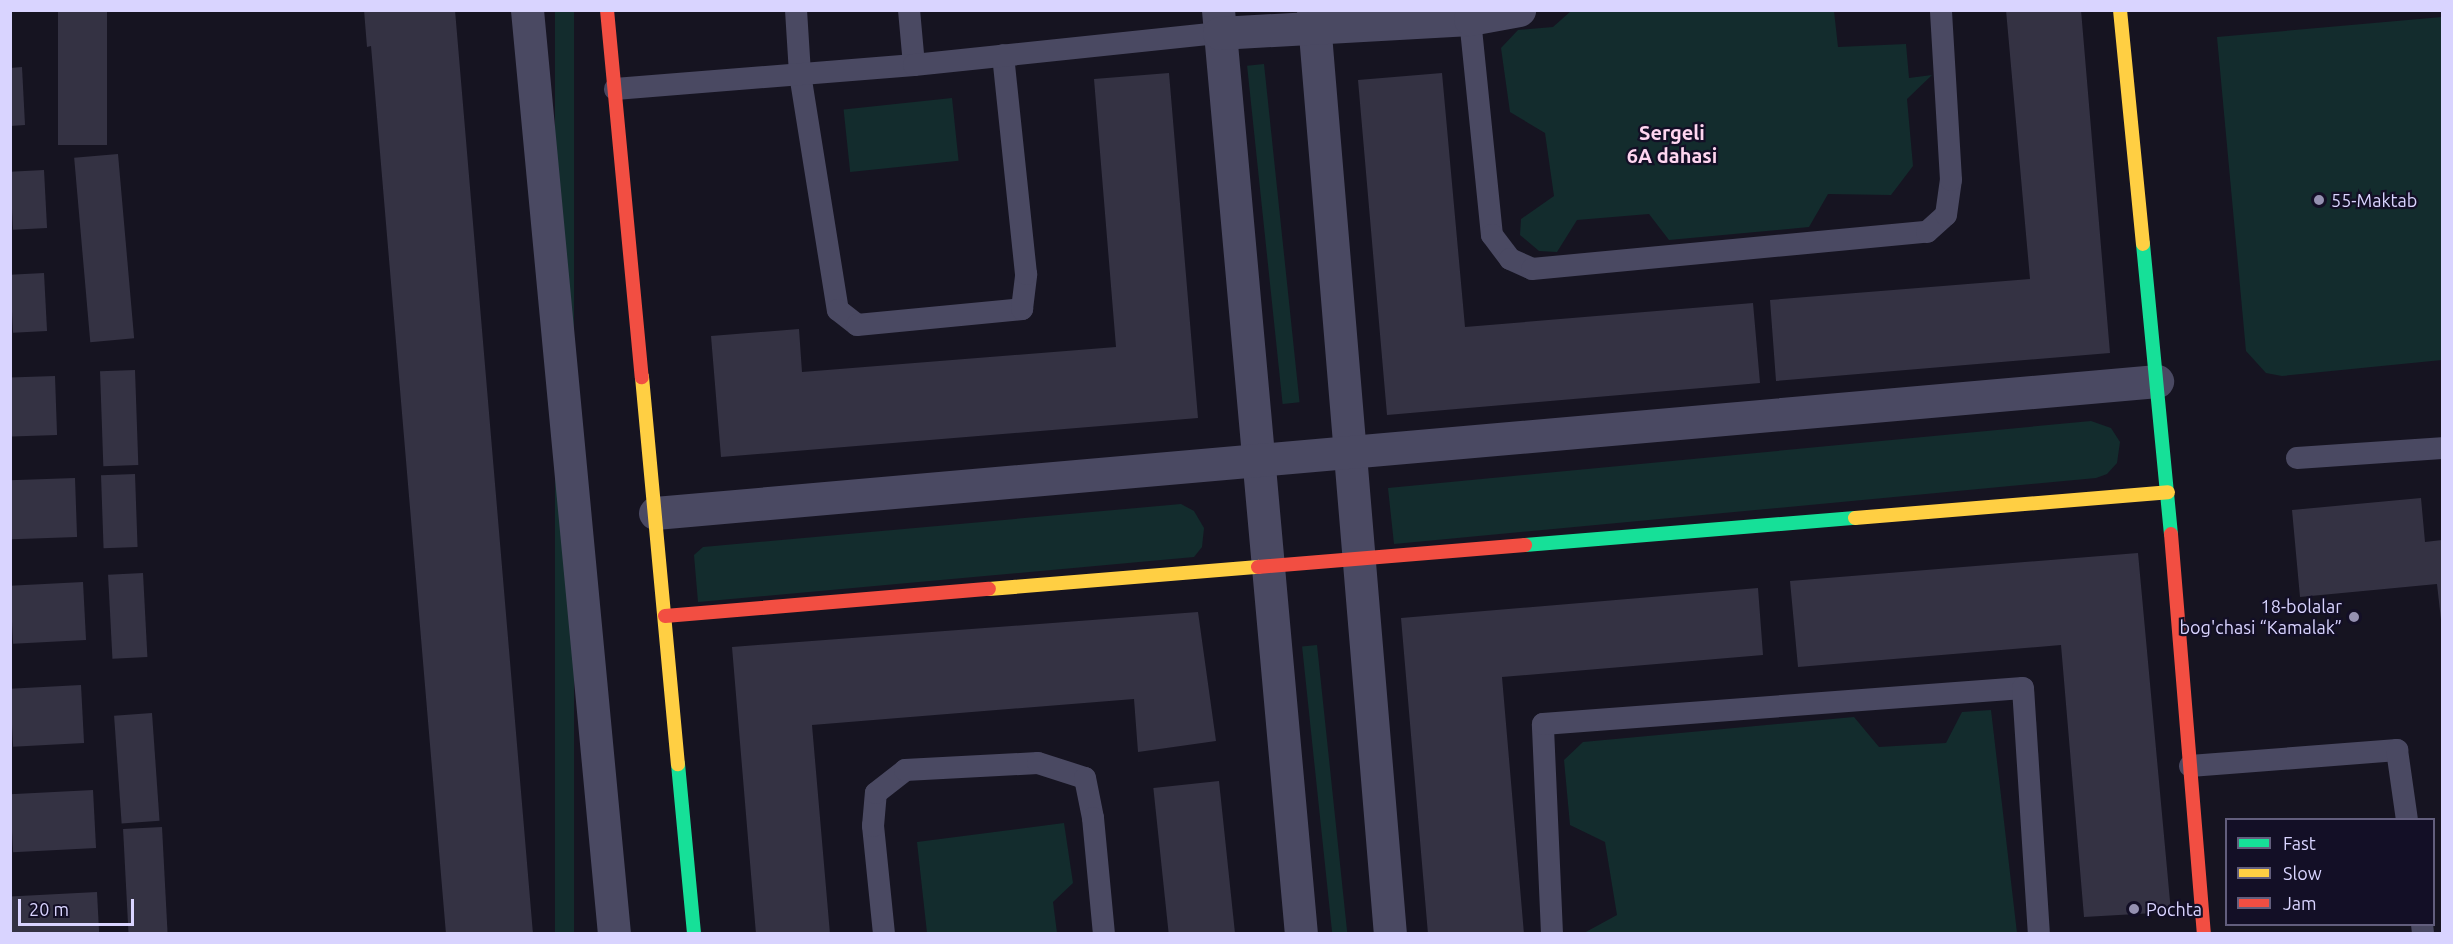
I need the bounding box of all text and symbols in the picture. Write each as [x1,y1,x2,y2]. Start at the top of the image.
district label: Sergeli 6A dahasi [1627,121,1717,168]
place label: 55-Maktab [2331,189,2417,211]
marker: 55-Maktab [2312,193,2326,207]
place label: 18-bolalar bog'chasi “Kamalak” [2180,596,2342,638]
marker: 18-bolalar bog'chasi “Kamalak” [2347,610,2361,624]
legend [2225,818,2435,926]
text: Fast [2283,833,2316,853]
text: Slow [2283,863,2322,883]
scale bar [21,887,136,925]
text: Jam [2283,893,2317,913]
place label: Pochta [2146,898,2202,920]
text: 20 m [29,899,69,919]
marker: Pochta [2127,902,2141,916]

